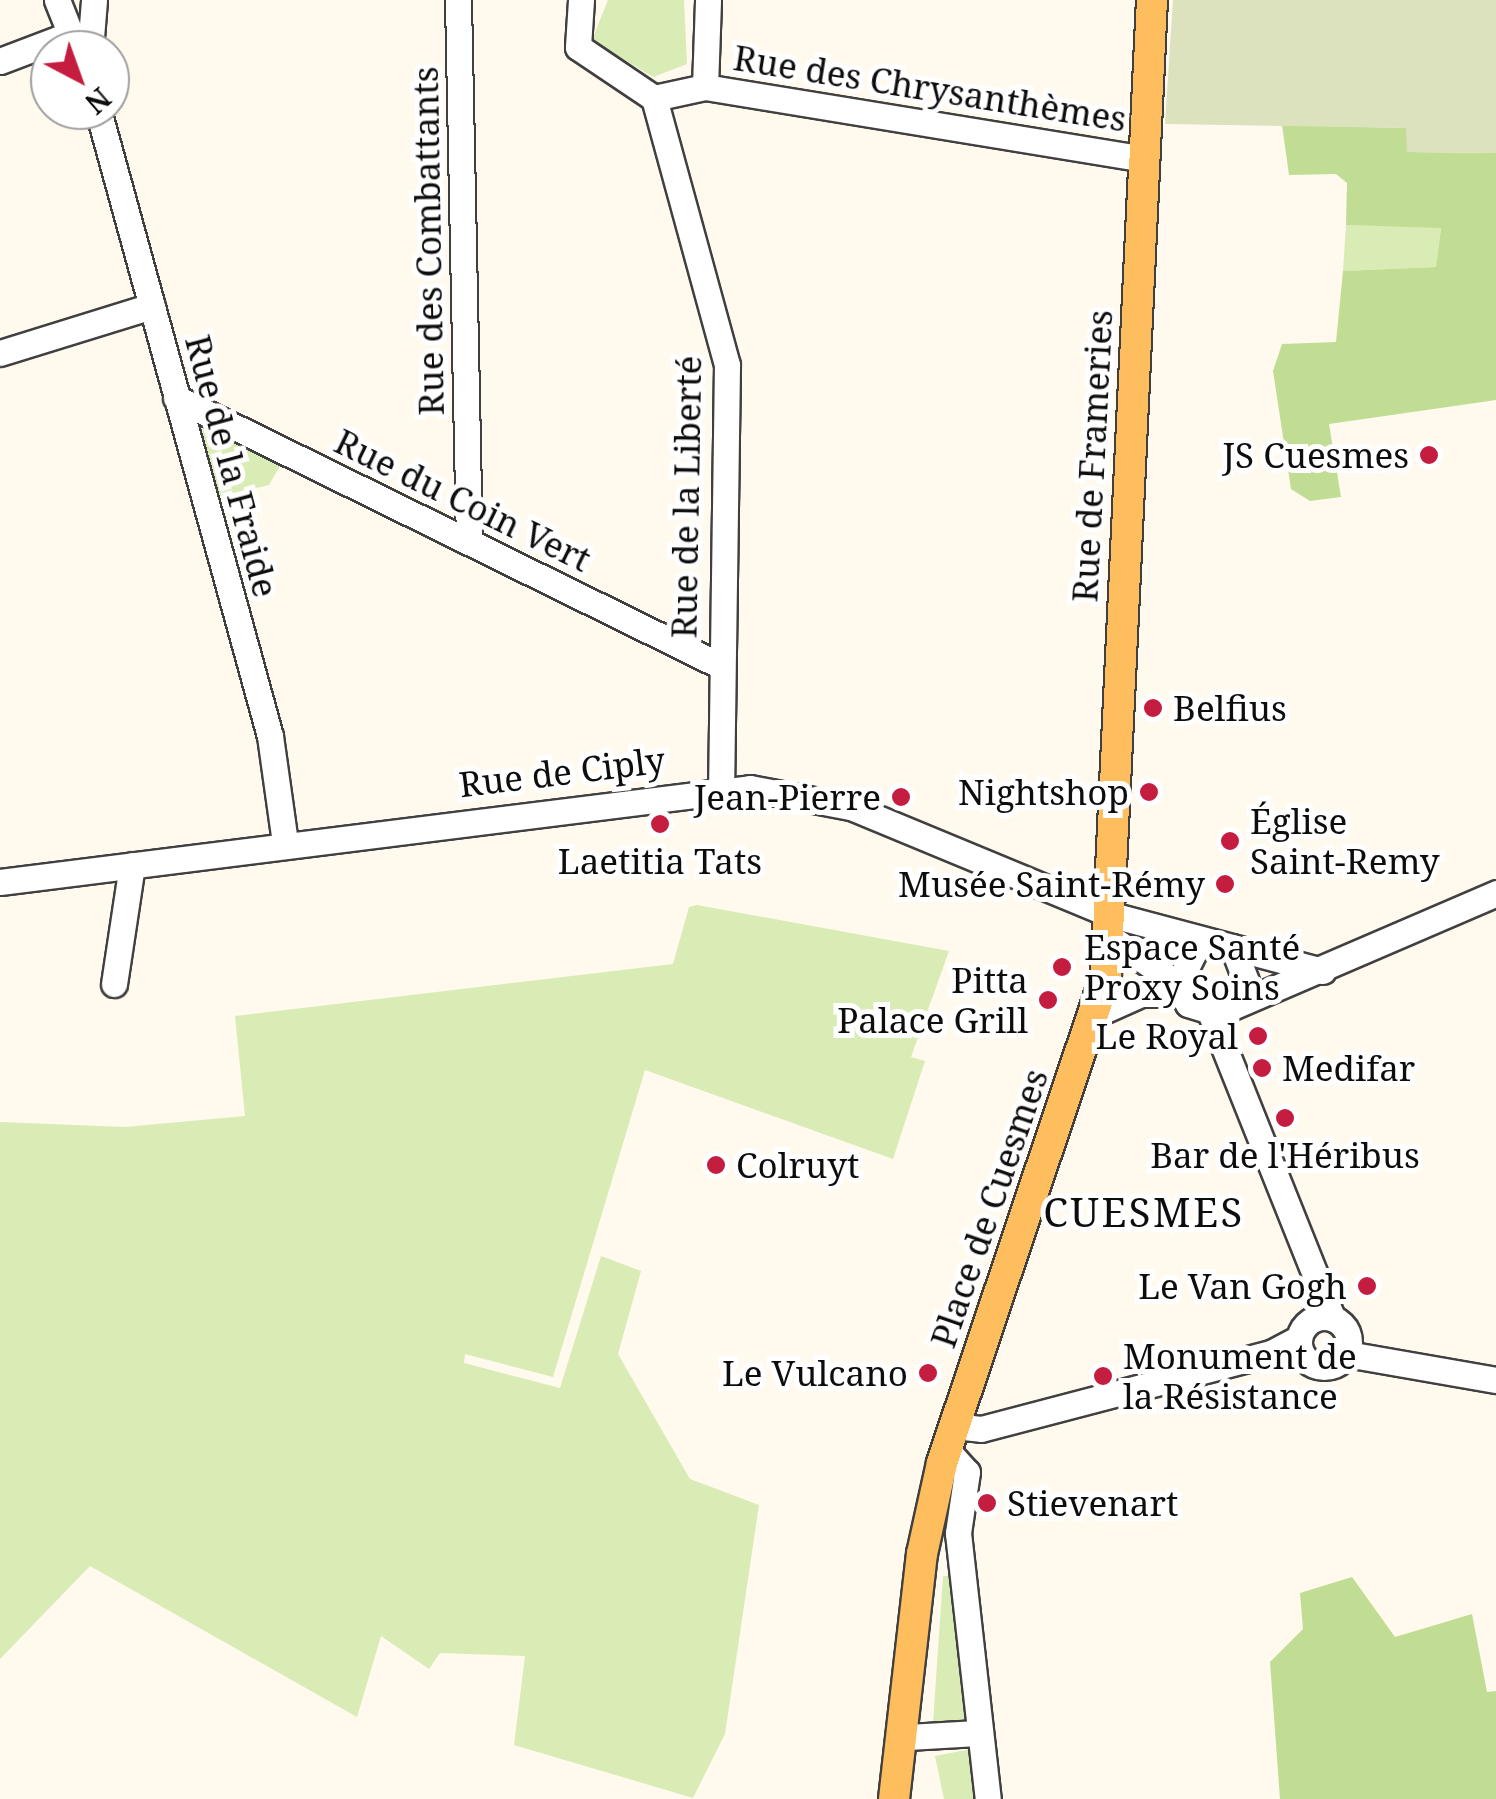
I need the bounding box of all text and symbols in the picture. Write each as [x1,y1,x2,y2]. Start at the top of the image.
north arrow [30,30,130,130]
street label: Rue des Chrysanthèmes [731,36,1129,140]
street label: Rue des Combattants [404,66,452,416]
text: N [78,80,119,123]
street label: Rue de Frameries [1063,309,1121,603]
street label: Rue de la Fraide [177,330,287,602]
street label: Rue de la Liberté [663,355,709,639]
street label: Rue du Coin Vert [328,420,598,580]
place label: JS Cuesmes [1223,434,1409,476]
marker: JS Cuesmes [1418,444,1440,466]
place label: Belfius [1173,687,1287,729]
marker: Belfius [1142,697,1164,719]
street label: Rue de Ciply [457,739,667,805]
place label: Nightshop [958,771,1129,813]
place label: Jean-Pierre [694,776,881,818]
marker: Nightshop [1138,781,1160,803]
marker: Jean-Pierre [890,786,912,808]
place label: Église Saint-Remy [1250,800,1440,882]
marker: Laetitia Tats [649,813,671,835]
marker: Église Saint-Remy [1219,830,1241,852]
place label: Laetitia Tats [558,840,762,882]
place label: Musée Saint-Rémy [898,863,1205,905]
marker: Musée Saint-Rémy [1214,873,1236,895]
place label: Espace Santé Proxy Soins [1084,926,1300,1008]
marker: Espace Santé Proxy Soins [1049,954,1075,980]
place label: Pitta Palace Grill [837,959,1028,1041]
marker: Pitta Palace Grill [1037,989,1059,1011]
place label: Le Royal [1096,1015,1238,1057]
marker: Le Royal [1247,1025,1269,1047]
place label: Medifar [1282,1047,1415,1089]
marker: Medifar [1251,1057,1273,1079]
street label: Place de Cuesmes [922,1063,1056,1353]
marker: Bar de l'Héribus [1274,1107,1296,1129]
place label: Bar de l'Héribus [1150,1134,1420,1176]
place label: Colruyt [736,1144,859,1186]
marker: Colruyt [705,1154,727,1176]
district label: CUESMES [1043,1188,1245,1236]
place label: Le Van Gogh [1138,1265,1347,1307]
marker: Le Van Gogh [1356,1275,1378,1297]
place label: Monument de la Résistance [1123,1335,1357,1417]
place label: Le Vulcano [722,1352,908,1394]
marker: Le Vulcano [917,1362,939,1384]
marker: Monument de la Résistance [1092,1365,1114,1387]
place label: Stievenart [1007,1482,1178,1524]
marker: Stievenart [976,1492,998,1514]

